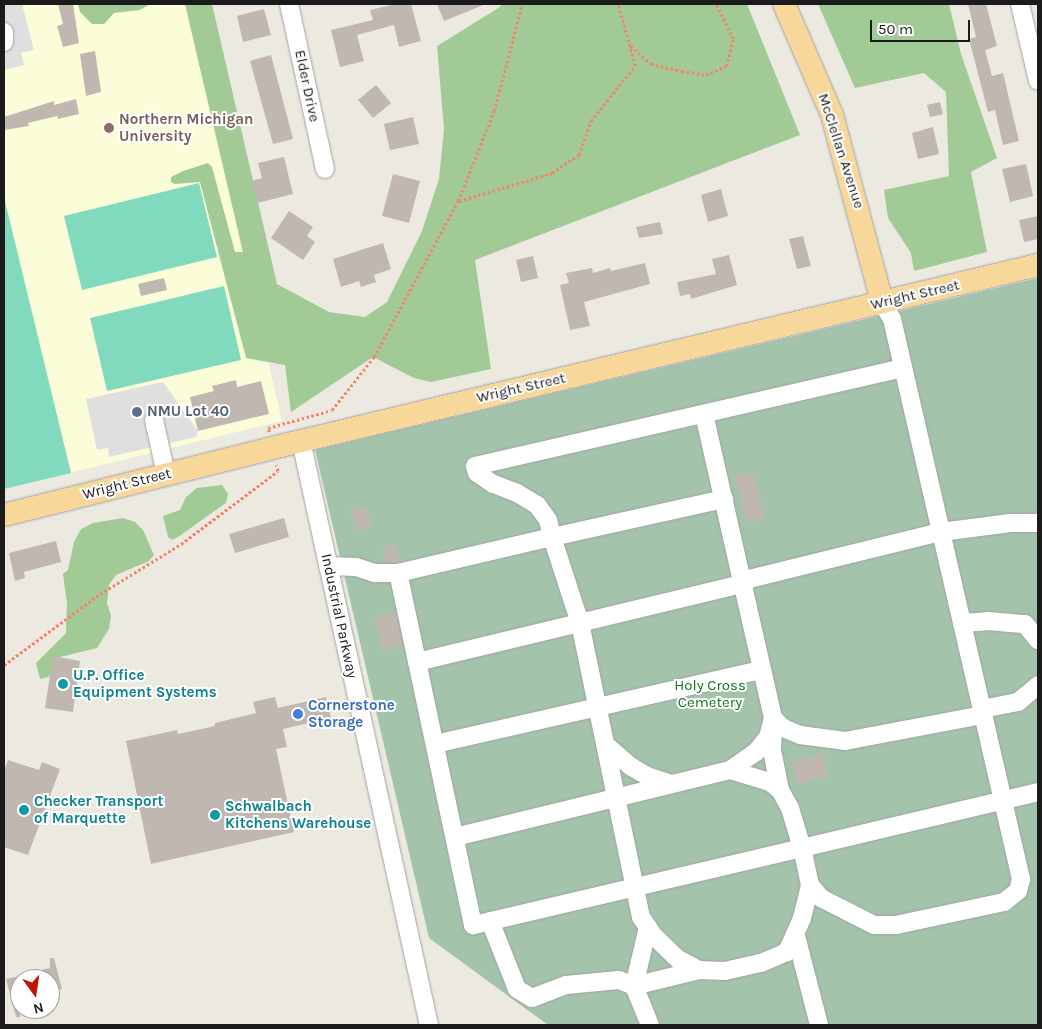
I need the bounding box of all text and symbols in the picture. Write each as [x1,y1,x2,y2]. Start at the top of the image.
scale bar [872,10,972,42]
text: 50 m [878,20,913,38]
street label: Elder Drive [291,48,323,124]
street label: McClellan Avenue [814,91,868,211]
place label: Northern Michigan University [119,110,253,145]
marker: Northern Michigan University [103,122,115,134]
street label: Wright Street [869,276,961,314]
street label: Wright Street [475,369,567,407]
place label: NMU Lot 40 [147,403,229,421]
marker: NMU Lot 40 [131,406,143,418]
street label: Wright Street [81,464,173,504]
street label: Industrial Parkway [317,552,361,680]
place label: U.P. Office Equipment Systems [73,666,217,701]
park label: Holy Cross Cemetery [674,676,746,711]
marker: U.P. Office Equipment Systems [57,678,69,690]
place label: Cornerstone Storage [308,696,395,731]
marker: Cornerstone Storage [292,708,304,720]
place label: Checker Transport of Marquette [34,792,163,827]
place label: Schwalbach Kitchens Warehouse [225,797,371,832]
marker: Checker Transport of Marquette [18,804,30,816]
marker: Schwalbach Kitchens Warehouse [209,809,221,821]
north arrow [10,969,60,1019]
text: N [32,999,45,1018]

